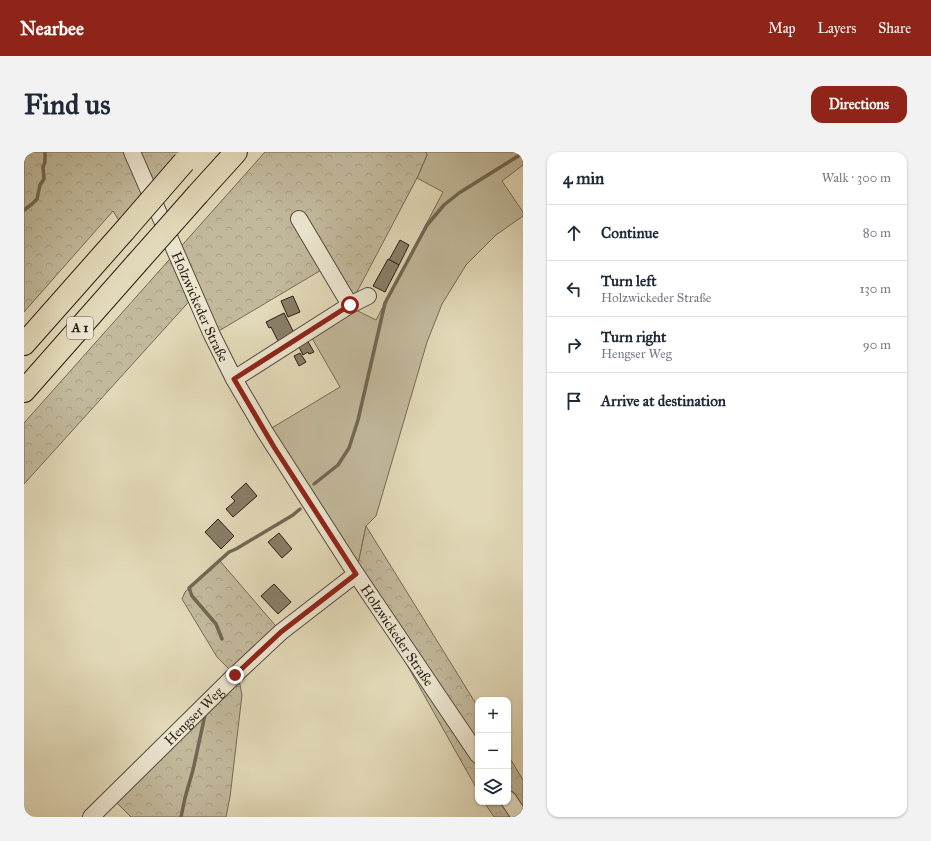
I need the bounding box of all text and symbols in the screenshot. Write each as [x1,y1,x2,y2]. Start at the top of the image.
text: Nearbee [20,17,84,40]
text: Map [768,20,796,37]
text: Layers [818,20,856,37]
text: Share [878,20,911,37]
button: Directions [811,86,907,123]
text: Find us [24,87,110,122]
text: 4 min [563,168,604,189]
text: Walk · 300 m [822,170,891,186]
icon: ahead [563,222,585,244]
text: Continue [601,224,659,242]
text: 80 m [863,225,891,241]
street label: Holzwickeder Straße [168,249,233,365]
text: Turn left [601,272,657,290]
icon: left [563,278,585,300]
text: 130 m [859,281,891,297]
text: Holzwickeder Straße [601,290,711,306]
route start [341,296,359,314]
road number: A 1 [67,317,93,339]
text: Turn right [601,328,666,346]
icon: right [563,334,585,356]
text: 90 m [863,337,891,353]
text: Hengser Weg [601,346,672,362]
icon: arrive [563,390,585,412]
text: Arrive at destination [601,392,726,410]
street label: Holzwickeder Straße [357,581,438,690]
route end [226,666,244,684]
street label: Hengser Weg [160,683,227,749]
map controls [475,697,511,805]
button: + [475,697,511,733]
button: − [475,733,511,769]
button: layers [475,769,511,805]

